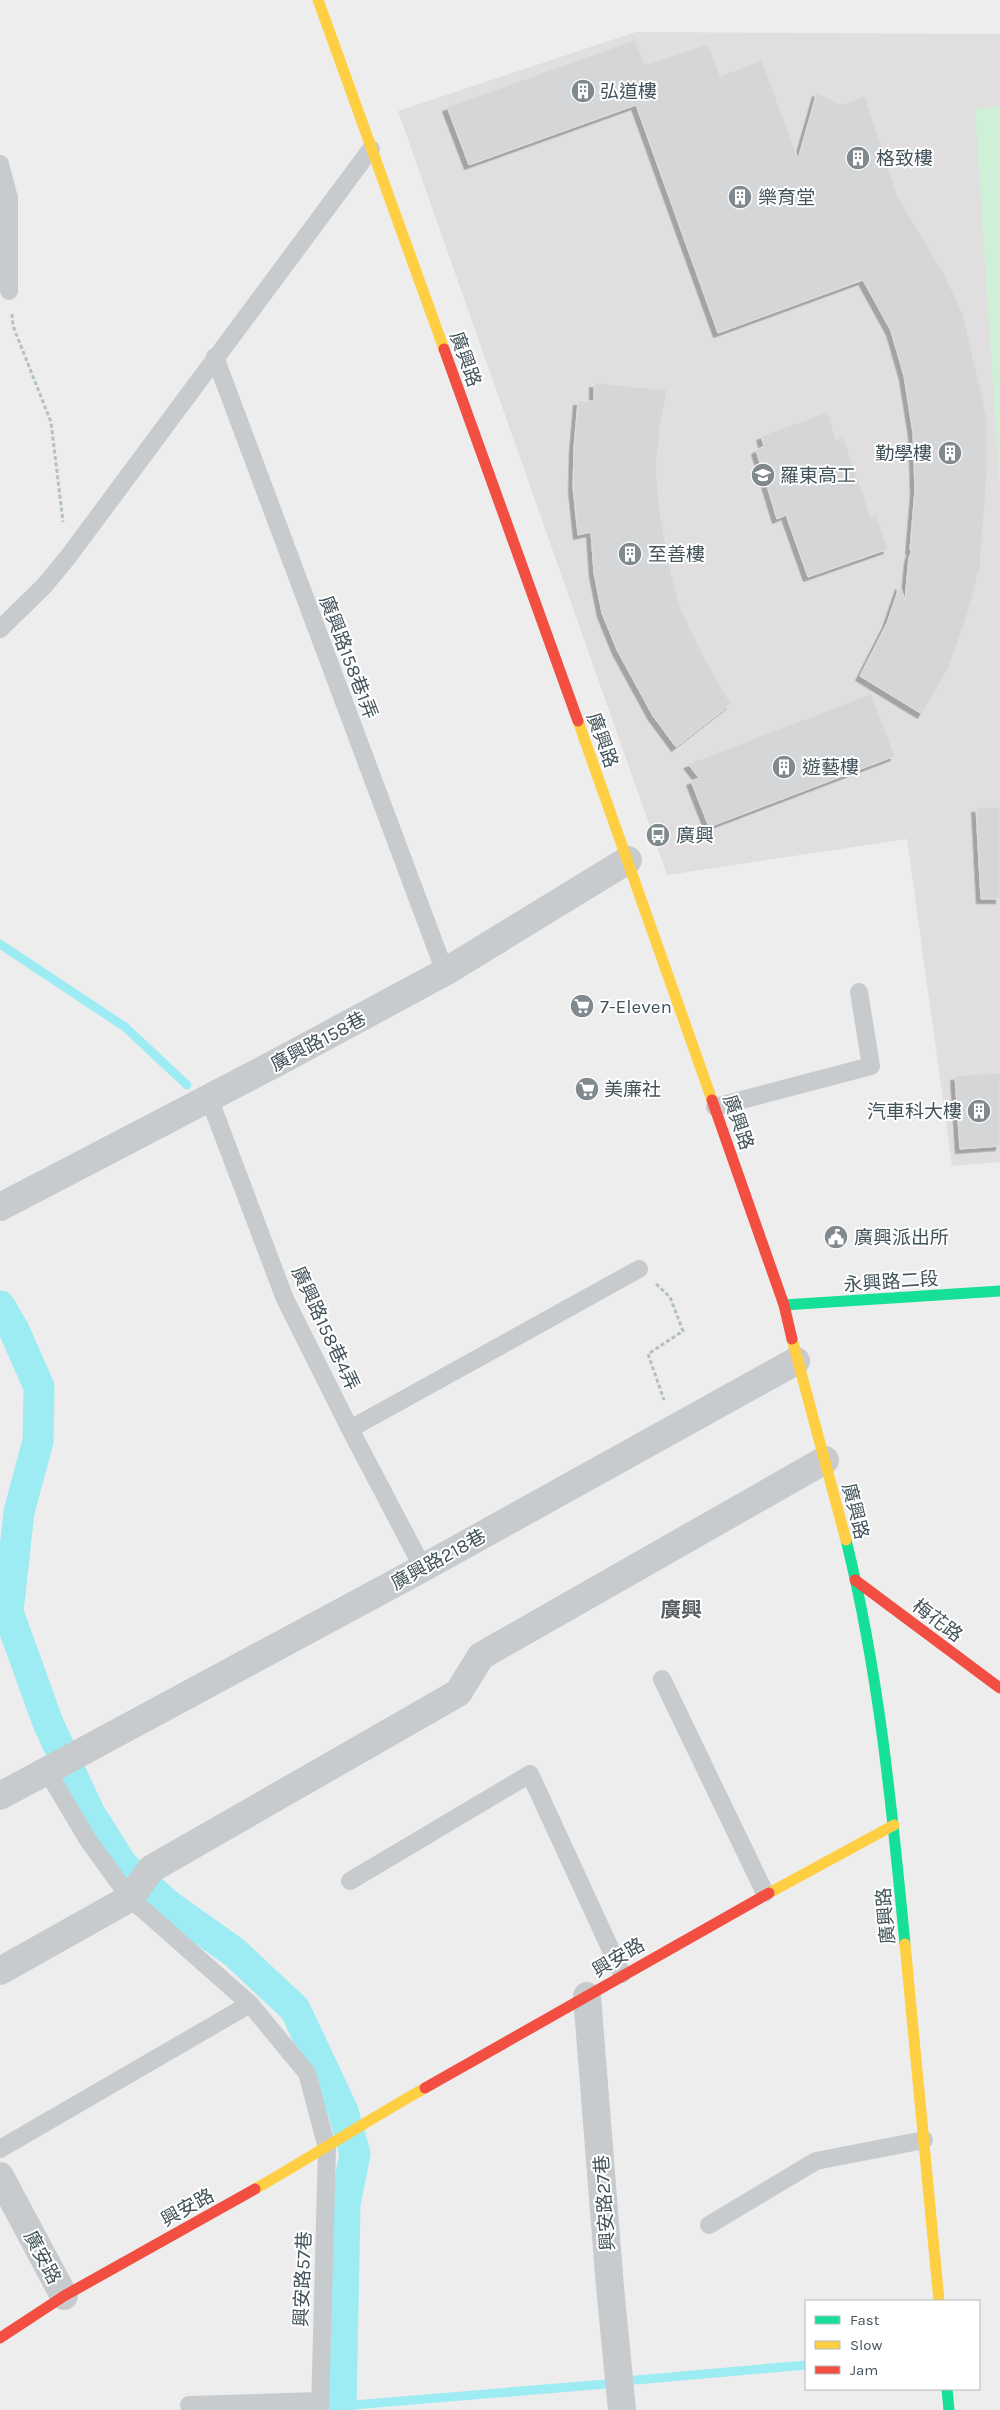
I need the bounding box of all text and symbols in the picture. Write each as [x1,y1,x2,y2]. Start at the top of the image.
building icon: 弘道樓 [570,78,596,104]
place label: 弘道樓 [600,81,657,103]
building icon: 格致樓 [845,145,871,171]
place label: 格致樓 [876,148,933,170]
building icon: 樂育堂 [727,184,753,210]
place label: 樂育堂 [758,187,815,209]
street label: 廣興路 [445,329,485,390]
building icon: 勤學樓 [937,440,963,466]
place label: 勤學樓 [875,443,932,465]
school or university icon: 羅東高工 [750,462,776,488]
place label: 羅東高工 [780,465,856,487]
building icon: 至善樓 [617,541,643,567]
place label: 至善樓 [648,544,705,566]
street label: 廣興路158巷1弄 [315,593,382,722]
street label: 廣興路 [582,710,622,771]
building icon: 遊藝樓 [771,754,797,780]
place label: 遊藝樓 [802,757,859,779]
bus stop icon: 廣興 [645,822,671,848]
place label: 廣興 [676,825,714,847]
supermarket icon: 7-Eleven [569,993,595,1019]
place label: 7-Eleven [600,996,672,1018]
street label: 廣興路158巷 [267,1008,370,1076]
supermarket icon: 美廉社 [574,1076,600,1102]
place label: 美廉社 [604,1079,661,1101]
street label: 廣興路 [718,1092,758,1153]
building icon: 汽車科大樓 [966,1098,992,1124]
place label: 汽車科大樓 [867,1101,962,1123]
public building icon: 廣興派出所 [823,1224,849,1250]
place label: 廣興派出所 [854,1227,949,1249]
street label: 廣興路158巷4弄 [287,1263,363,1394]
street label: 永興路二段 [843,1268,939,1296]
street label: 廣興路 [837,1481,873,1542]
street label: 廣興路218巷 [387,1525,490,1595]
street label: 梅花路 [908,1595,967,1647]
district label: 廣興 [660,1598,702,1622]
street label: 廣興路 [873,1887,899,1945]
street label: 興安路 [588,1934,649,1982]
street label: 興安路27巷 [591,2154,619,2252]
street label: 興安路 [157,2184,218,2231]
street label: 廣安路 [19,2227,65,2288]
street label: 興安路57巷 [290,2231,316,2327]
legend [805,2300,980,2390]
text: Fast [850,2311,880,2329]
text: Slow [850,2336,882,2354]
text: Jam [850,2361,878,2379]

